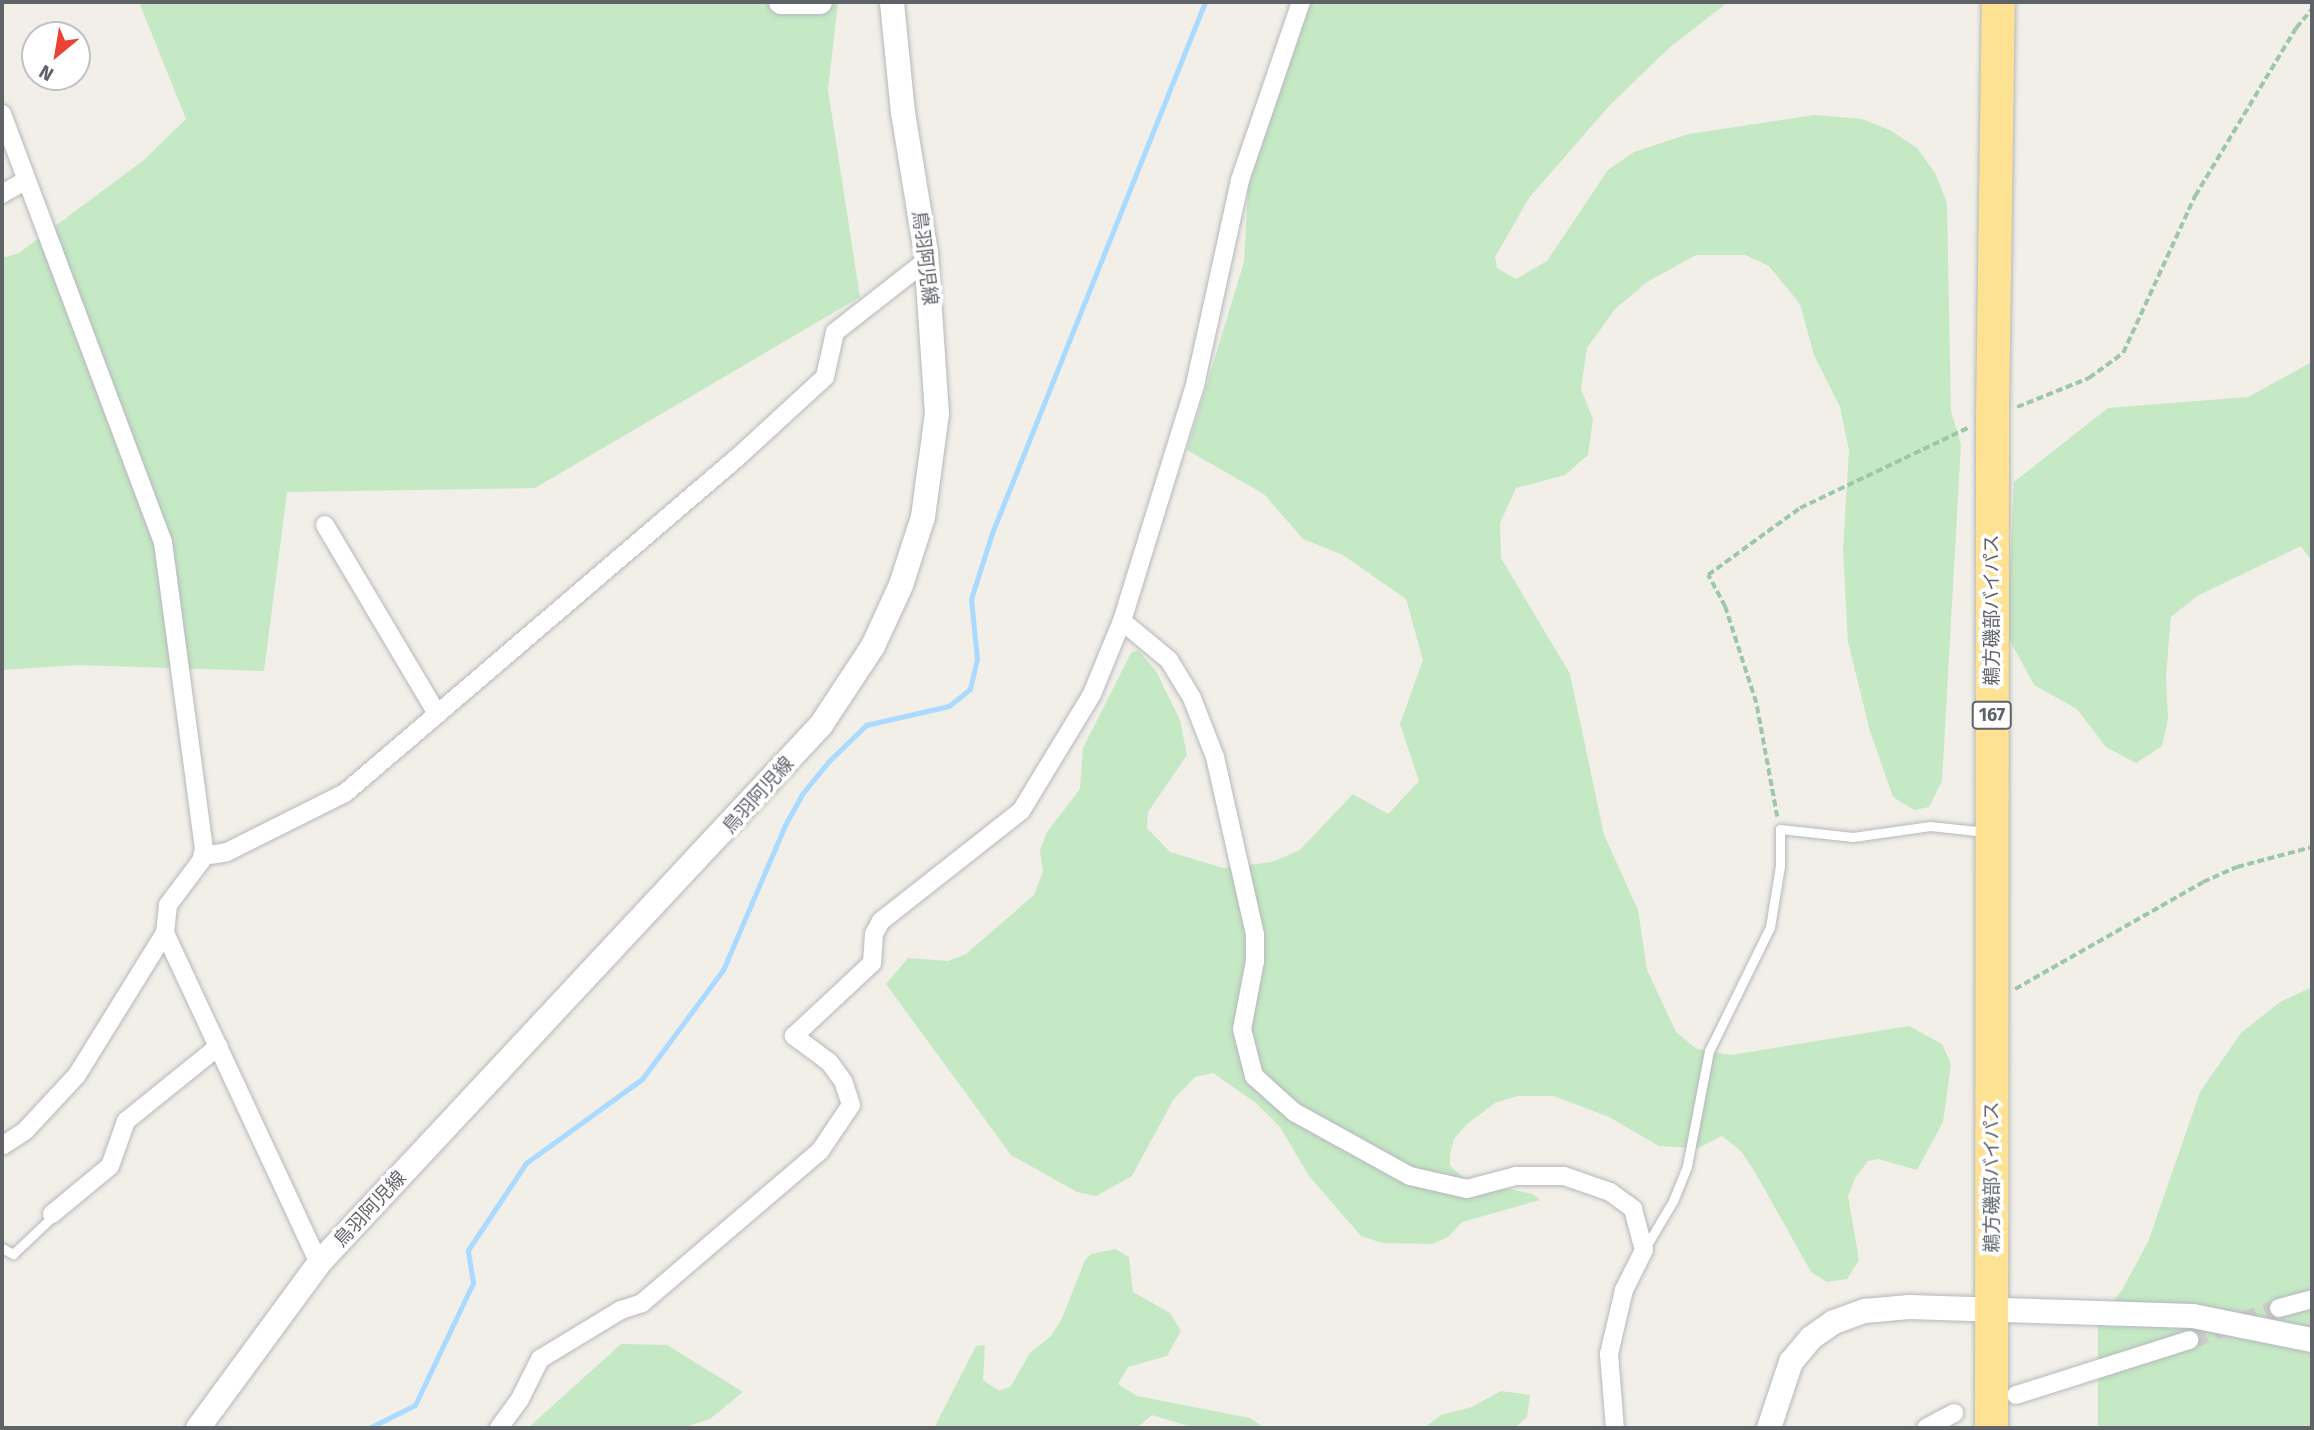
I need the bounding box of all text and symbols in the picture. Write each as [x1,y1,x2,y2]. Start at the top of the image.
north arrow [21,21,91,91]
text: N [35,60,57,86]
street label: 鳥羽阿児線 [908,209,942,307]
street label: 鵜方磯部バイパス [1981,534,2003,686]
road number: 167 [1971,700,2013,730]
street label: 鳥羽阿児線 [718,752,798,838]
street label: 鵜方磯部バイパス [1981,1101,2003,1253]
street label: 鳥羽阿児線 [329,1166,411,1252]

